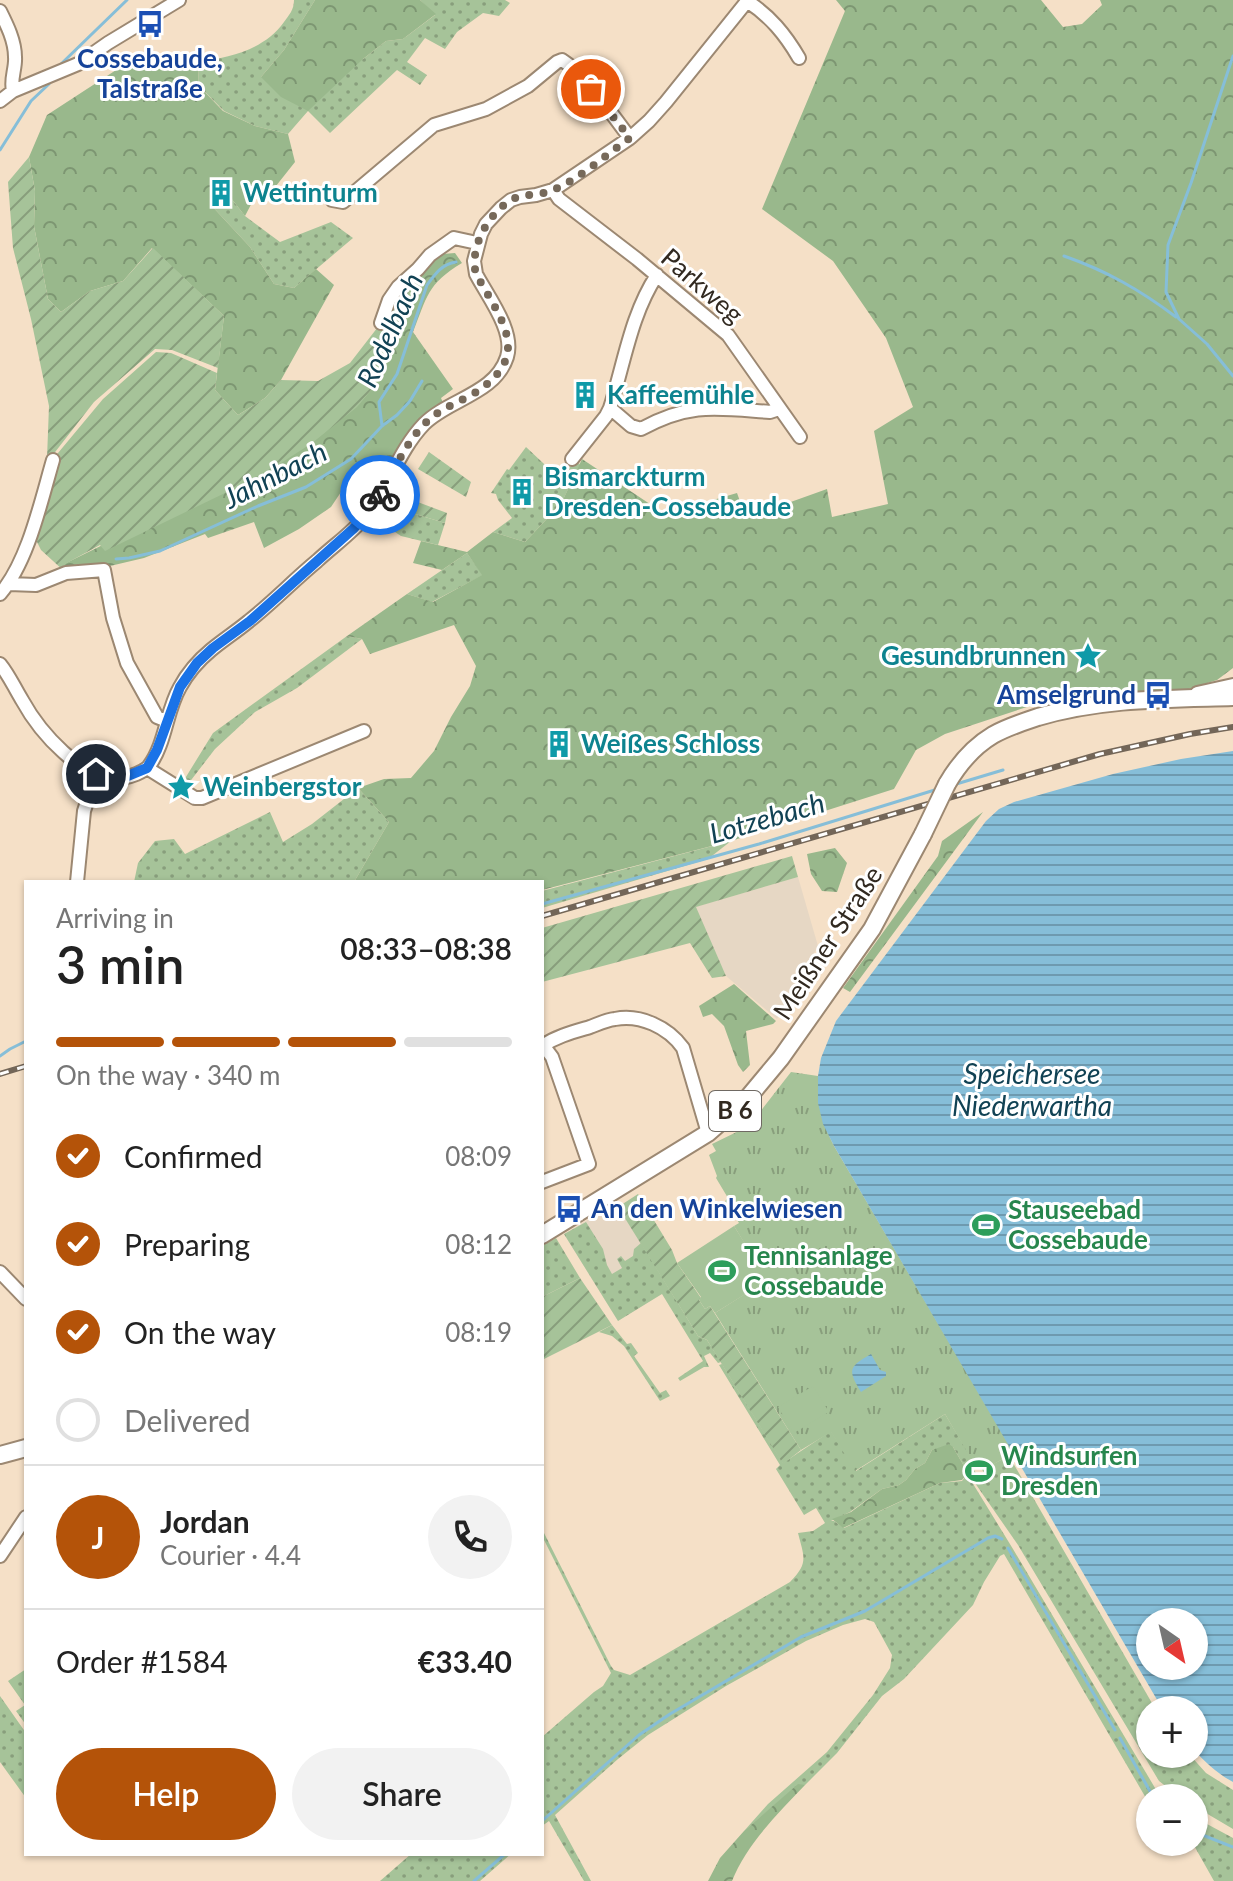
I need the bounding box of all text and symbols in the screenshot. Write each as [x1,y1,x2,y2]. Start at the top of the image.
bus stop icon: Cossebaude, Talstraße [135,9,165,39]
place label: Cossebaude, Talstraße [77,42,223,104]
pin [557,55,625,123]
icon: bag [569,67,613,111]
place label: Wettinturm [243,176,378,208]
building icon: Wettinturm [206,178,236,208]
street label: Parkweg [655,241,750,330]
water label: Rodelbach [349,267,429,392]
place label: Kaffeemühle [607,378,754,410]
building icon: Kaffeemühle [570,380,600,410]
water label: Jahnbach [216,434,332,515]
courier [340,455,420,535]
place label: Bismarckturm Dresden-Cossebaude [544,460,791,522]
icon: bike [358,473,402,517]
building icon: Bismarckturm Dresden-Cossebaude [507,477,537,507]
place label: Gesundbrunnen [881,639,1066,671]
place icon: Gesundbrunnen [1073,641,1103,671]
place label: Amselgrund [996,678,1136,710]
bus stop icon: Amselgrund [1143,680,1173,710]
place label: Weißes Schloss [581,727,760,759]
building icon: Weißes Schloss [544,729,574,759]
pin [62,740,130,808]
icon: home [74,752,118,796]
place label: Weinbergstor [203,770,362,802]
place icon: Weinbergstor [166,772,196,802]
water label: Lotzebach [705,784,828,850]
street label: Meißner Straße [766,860,889,1025]
text: Arriving in [56,902,174,934]
text: 08:33–08:38 [340,930,512,966]
text: 3 min [56,933,184,995]
water label: Speichersee Niederwartha [952,1056,1112,1122]
text: On the way · 340 m [56,1059,280,1091]
road number: B 6 [709,1091,761,1131]
icon: check [56,1134,100,1178]
text: Confirmed [124,1138,263,1174]
text: 08:09 [445,1140,512,1172]
place label: An den Winkelwiesen [590,1192,843,1224]
place label: Stauseebad Cossebaude [1008,1193,1148,1255]
bus stop icon: An den Winkelwiesen [554,1194,584,1224]
sports icon: Stauseebad Cossebaude [971,1210,1001,1240]
icon: check [56,1222,100,1266]
text: Preparing [124,1226,250,1262]
text: 08:12 [445,1228,512,1260]
place label: Tennisanlage Cossebaude [744,1239,893,1301]
sports icon: Tennisanlage Cossebaude [707,1256,737,1286]
icon: check [56,1310,100,1354]
text: On the way [124,1314,276,1350]
text: 08:19 [445,1316,512,1348]
text: Delivered [124,1402,251,1438]
place label: Windsurfen Dresden [1001,1439,1138,1501]
sports icon: Windsurfen Dresden [964,1456,994,1486]
button: phone [428,1495,512,1579]
text: Jordan [160,1503,250,1539]
text: J [92,1519,104,1555]
text: Courier · 4.4 [160,1539,301,1571]
north arrow [1136,1608,1208,1680]
map controls [1136,1608,1208,1856]
text: Order #1584 [56,1643,228,1679]
text: €33.40 [418,1643,512,1679]
button: + [1136,1696,1208,1768]
button: Help [56,1748,276,1840]
button: Share [292,1748,512,1840]
button: − [1136,1784,1208,1856]

